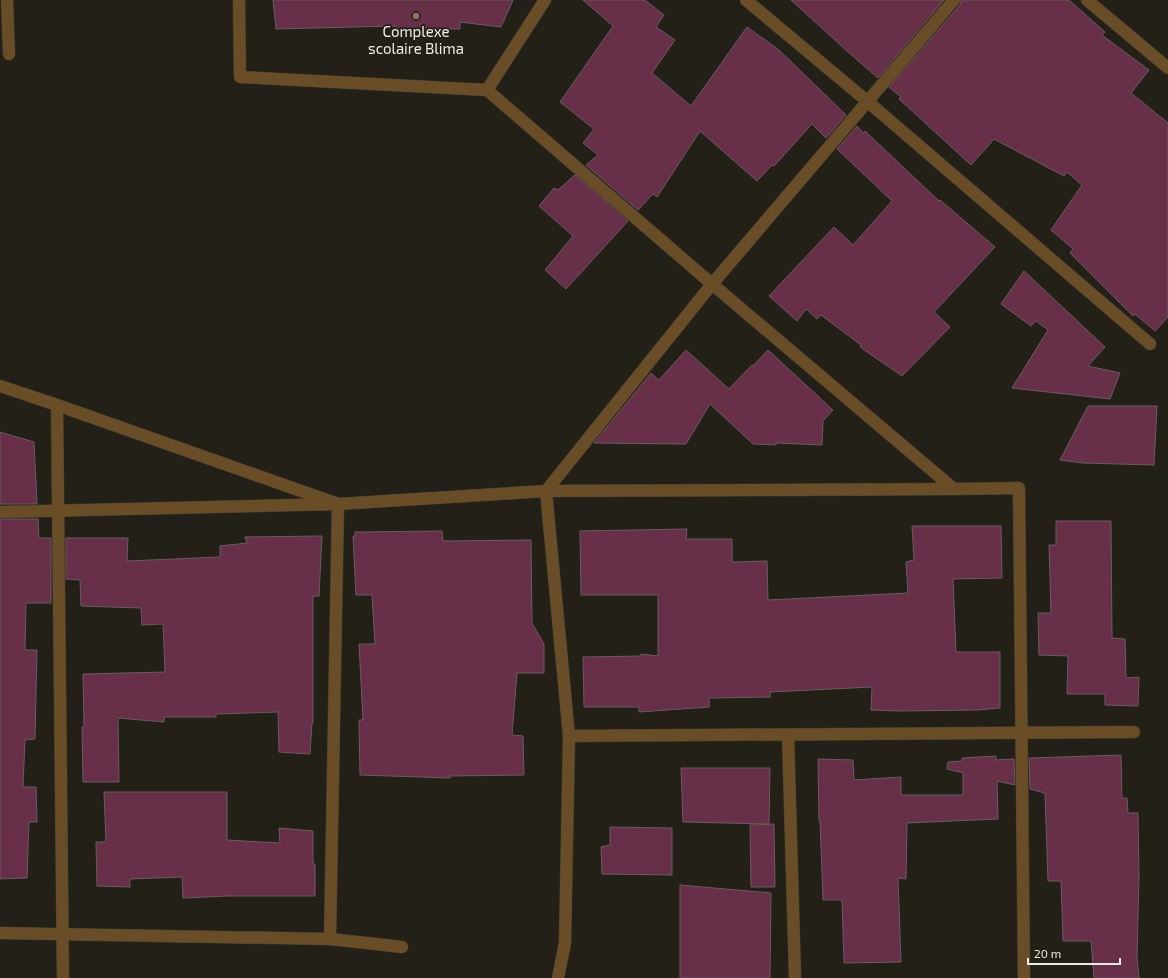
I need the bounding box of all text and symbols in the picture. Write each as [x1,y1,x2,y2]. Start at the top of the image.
marker: Complexe scolaire Blima [411,11,421,21]
place label: Complexe scolaire Blima [368,22,464,57]
scale bar [1028,940,1120,966]
text: 20 m [1034,946,1061,960]

